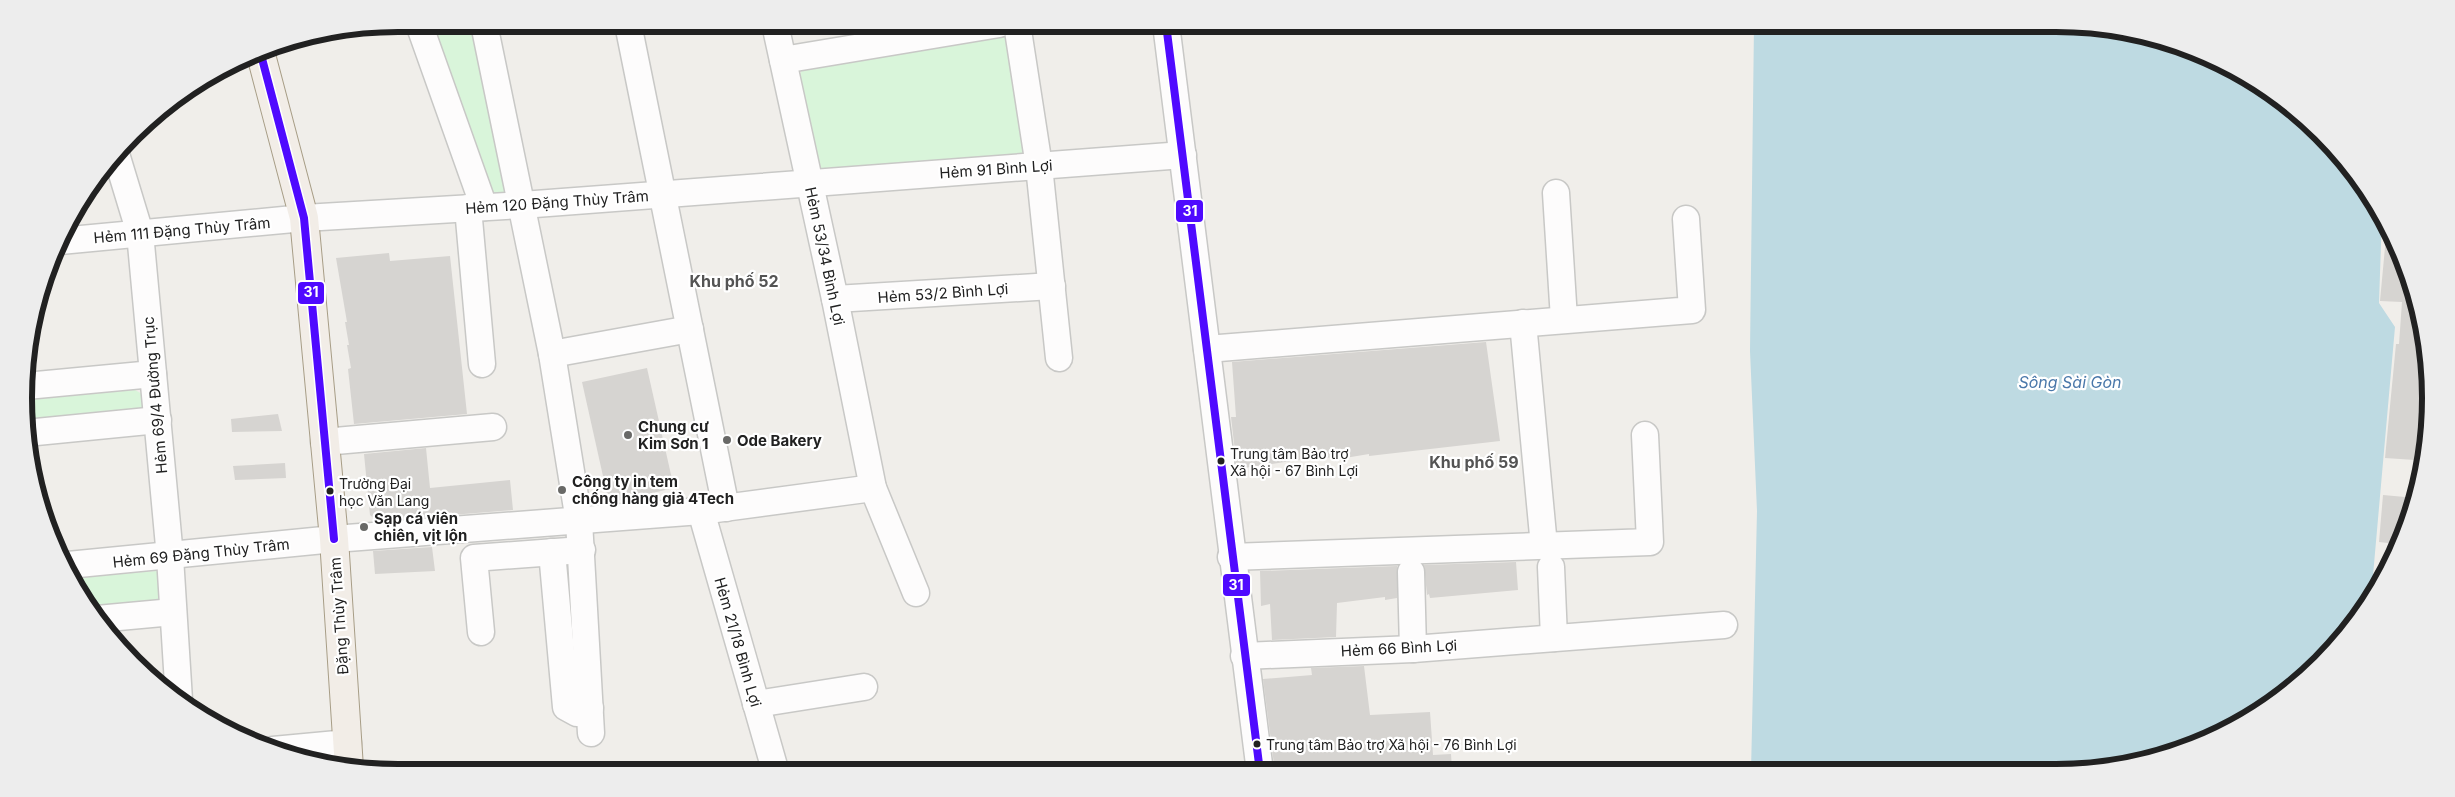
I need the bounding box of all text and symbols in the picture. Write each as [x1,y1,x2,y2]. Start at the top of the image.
street label: Hẻm 91 Bình Lợi [939,156,1053,182]
street label: Hẻm 53/34 Bình Lợi [801,185,849,327]
street label: Hẻm 120 Đặng Thùy Trâm [465,186,649,218]
line badge: 31 [1175,199,1204,223]
text: 31 [1182,202,1198,219]
street label: Hẻm 111 Đặng Thùy Trâm [93,213,271,247]
district label: Khu phố 52 [689,271,779,291]
street label: Hẻm 53/2 Bình Lợi [877,279,1009,307]
line badge: 31 [297,281,325,305]
text: 31 [303,283,319,300]
street label: Hẻm 69/4 Đường Trục [139,316,171,474]
water label: Sông Sài Gòn [2018,372,2122,392]
place label: Chung cư Kim Sơn 1 [638,417,709,453]
marker: Chung cư Kim Sơn 1 [622,429,634,441]
place label: Ode Bakery [737,431,822,450]
marker: Ode Bakery [721,434,733,446]
place label: Trung tâm Bảo trợ Xã hội - 67 Bình Lợi [1230,445,1358,479]
district label: Khu phố 59 [1429,452,1519,472]
marker: Trung tâm Bảo trợ Xã hội - 67 Bình Lợi [1216,456,1226,466]
place label: Công ty in tem chống hàng giả 4Tech [572,472,734,508]
place label: Trường Đại học Văn Lang [339,475,429,509]
marker: Công ty in tem chống hàng giả 4Tech [556,484,568,496]
marker: Trường Đại học Văn Lang [325,486,335,496]
place label: Sạp cá viên chiên, vịt lộn [374,509,467,545]
marker: Sạp cá viên chiên, vịt lộn [358,521,370,533]
street label: Hẻm 69 Đặng Thùy Trâm [112,534,290,572]
street label: Đặng Thùy Trâm [325,557,353,675]
line badge: 31 [1222,573,1251,597]
street label: Hẻm 21/18 Bình Lợi [710,575,766,709]
text: 31 [1228,576,1244,593]
street label: Hẻm 66 Bình Lợi [1340,635,1458,661]
place label: Trung tâm Bảo trợ Xã hội - 76 Bình Lợi [1266,736,1517,753]
marker: Trung tâm Bảo trợ Xã hội - 76 Bình Lợi [1252,739,1262,749]

